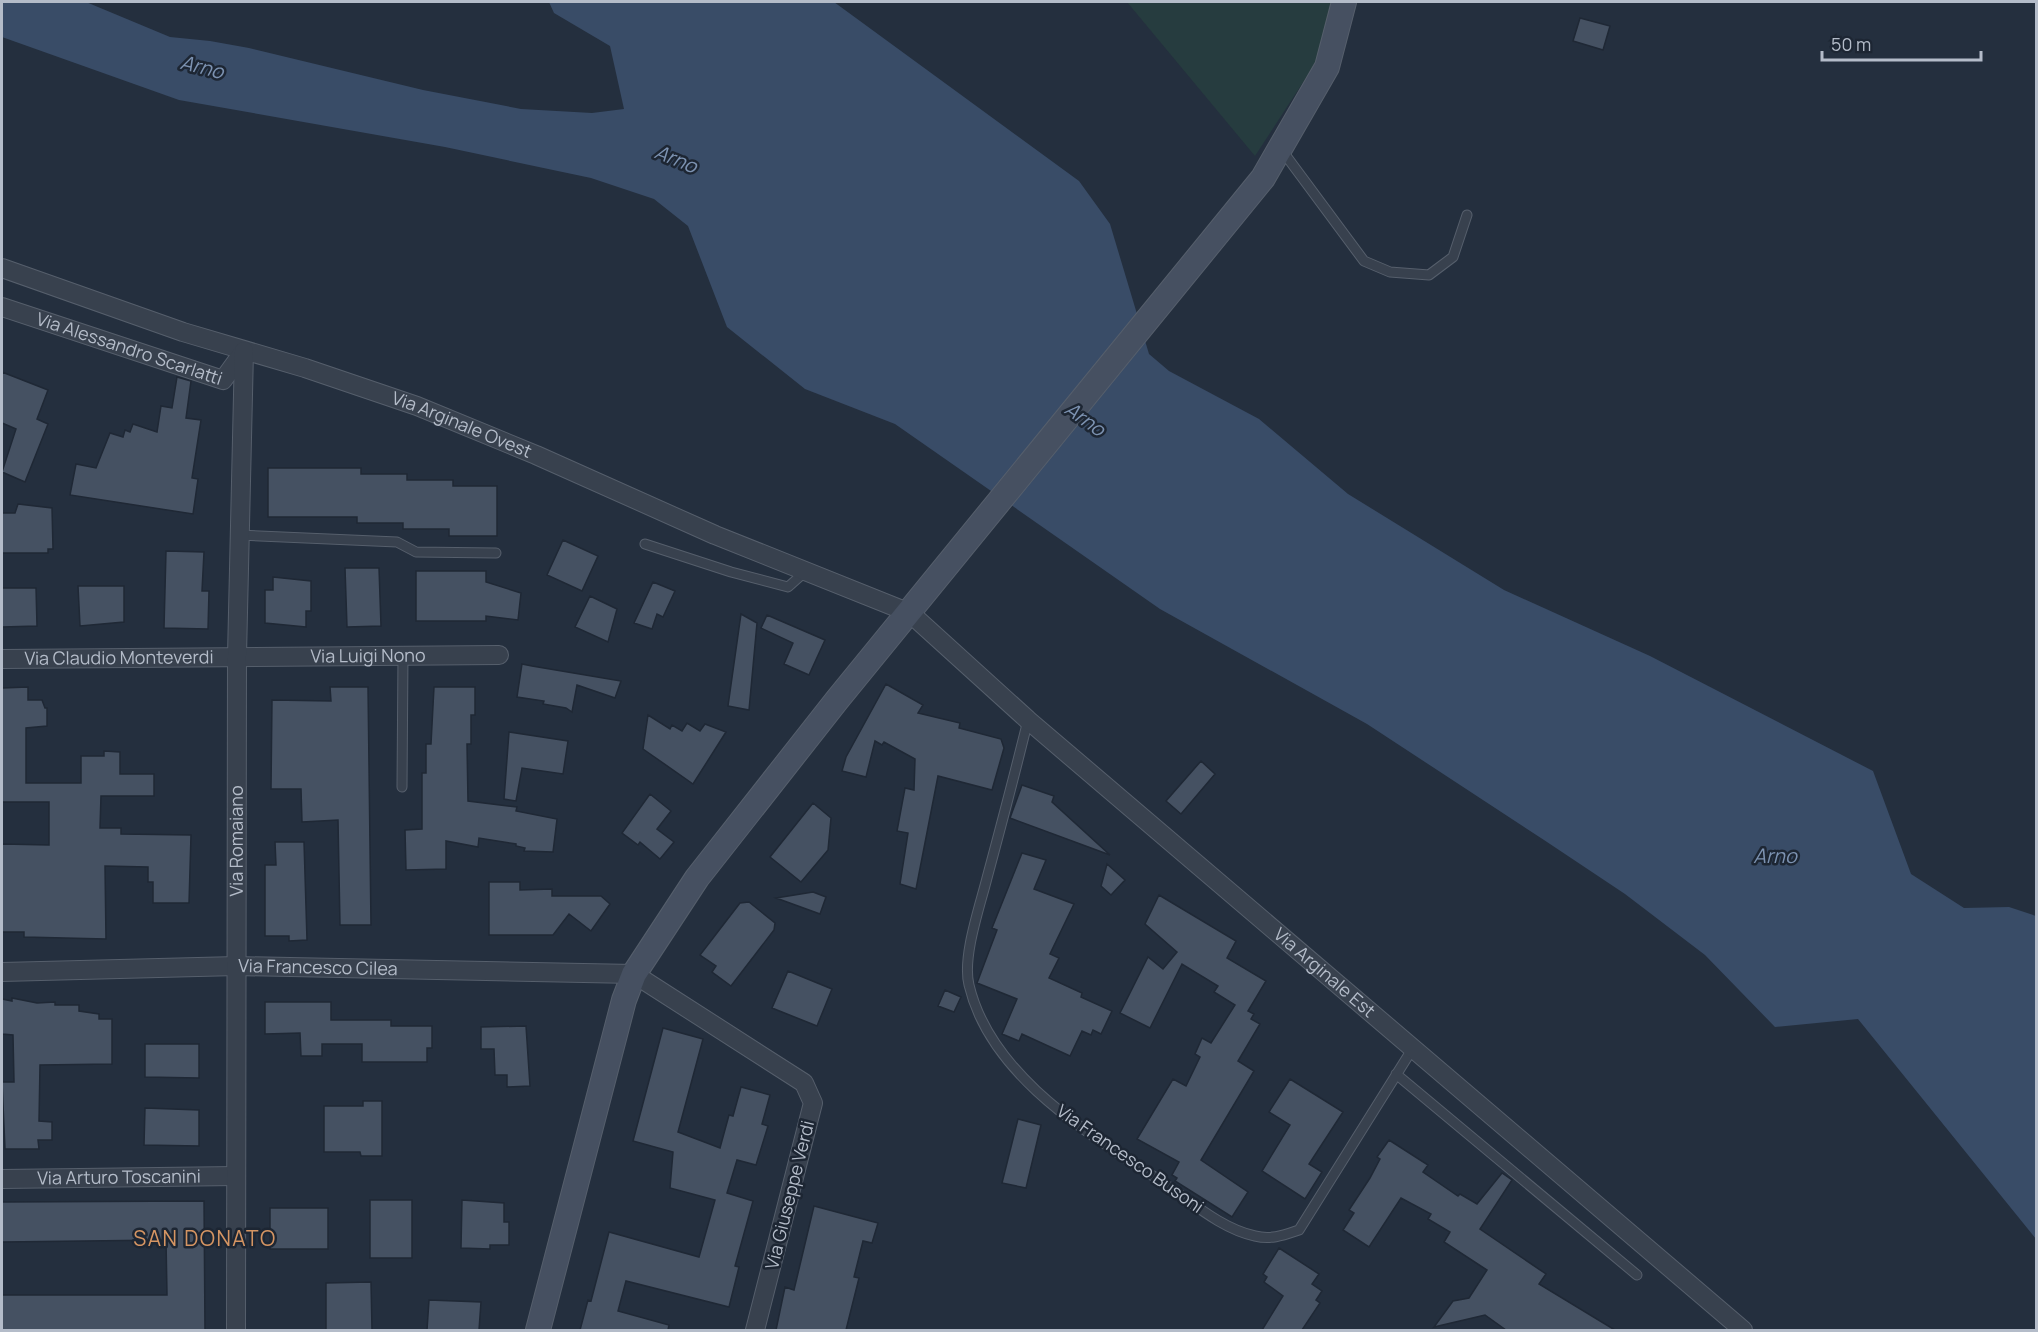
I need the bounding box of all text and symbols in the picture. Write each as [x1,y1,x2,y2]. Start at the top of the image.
scale bar [1822,24,1981,62]
text: 50 m [1831,32,1871,56]
water label: Arno [178,48,228,85]
water label: Arno [651,138,703,180]
street label: Via Alessandro Scarlatti [33,306,226,390]
street label: Via Arginale Ovest [389,385,536,463]
water label: Arno [1060,395,1112,443]
street label: Via Luigi Nono [310,643,426,668]
street label: Via Claudio Monteverdi [24,644,214,670]
street label: Via Romaiano [224,785,248,897]
water label: Arno [1753,842,1798,869]
street label: Via Arginale Est [1269,922,1381,1022]
street label: Via Francesco Cilea [238,953,398,980]
street label: Via Francesco Busoni [1052,1098,1209,1218]
street label: Via Giuseppe Verdi [759,1118,819,1272]
street label: Via Arturo Toscanini [37,1163,201,1190]
district label: SAN DONATO [133,1224,277,1252]

